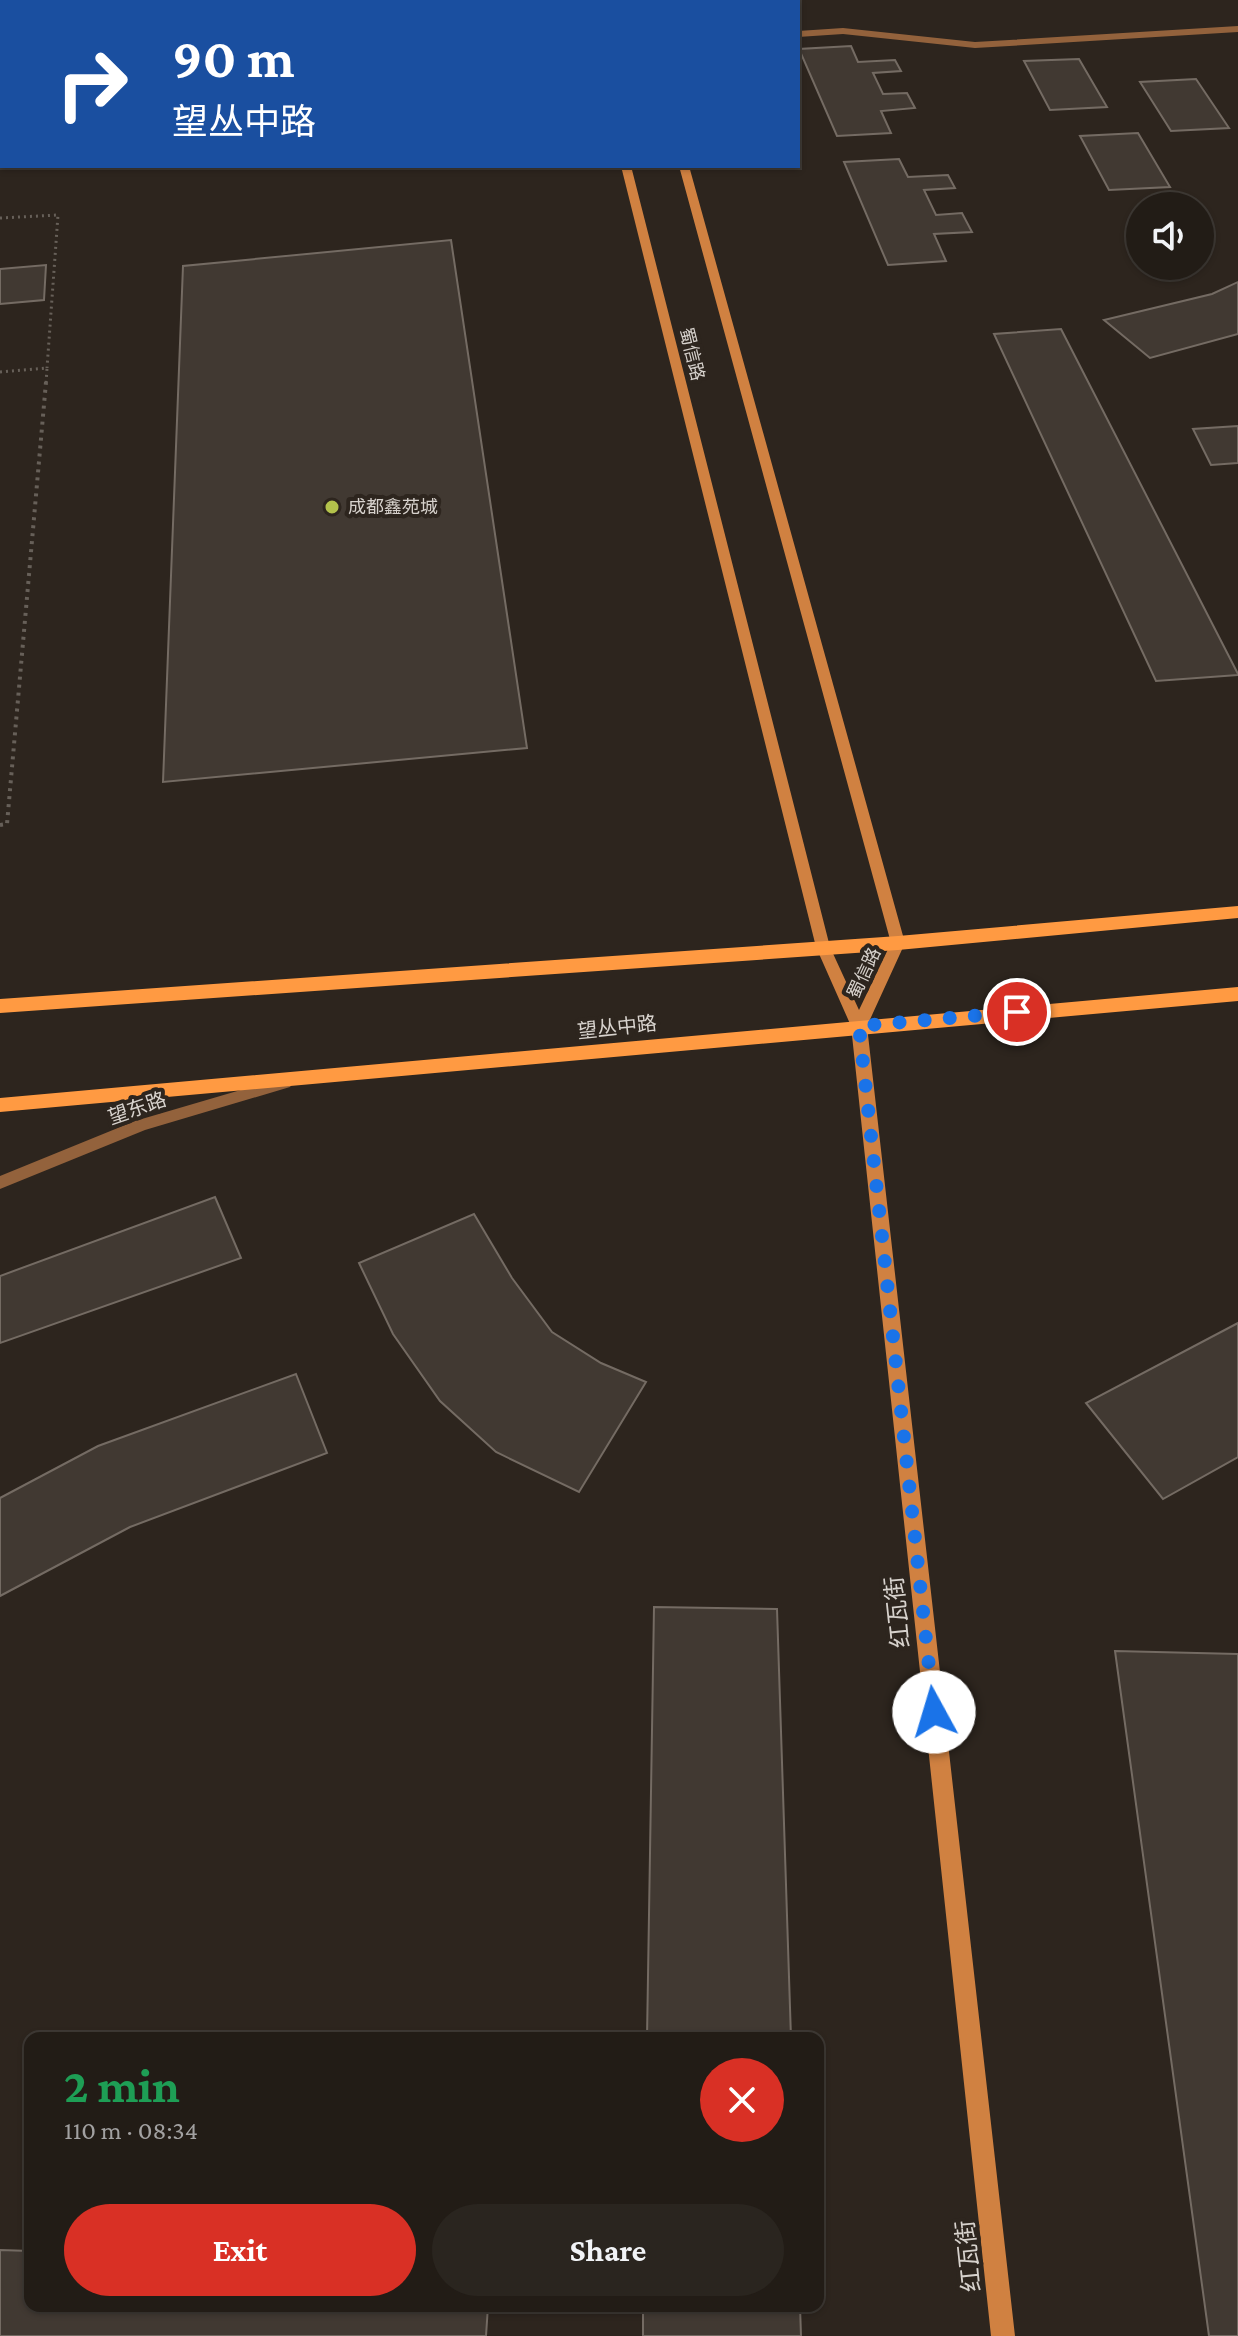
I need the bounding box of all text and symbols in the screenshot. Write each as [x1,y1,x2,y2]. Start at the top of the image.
text: 90 m [172,27,295,89]
icon: right [40,32,144,136]
text: 望丛中路 [172,102,316,142]
map controls [1126,192,1214,280]
button: sound [1126,192,1214,280]
street label: 蜀信路 [676,325,708,383]
place label: 成都鑫苑城 [348,497,438,517]
marker: 成都鑫苑城 [323,498,341,516]
street label: 蜀信路 [844,944,884,1002]
pin [983,978,1051,1046]
icon: arrive [995,990,1039,1034]
street label: 望丛中路 [576,1012,658,1042]
street label: 望东路 [105,1088,169,1128]
street label: 红瓦街 [880,1575,914,1649]
position arrow [892,1670,976,1754]
button: close [700,2058,784,2142]
text: 2 min [64,2059,180,2112]
text: 110 m · 08:34 [64,2116,198,2145]
button: Exit [64,2204,416,2296]
button: Share [432,2204,784,2296]
street label: 红瓦街 [951,2219,985,2293]

